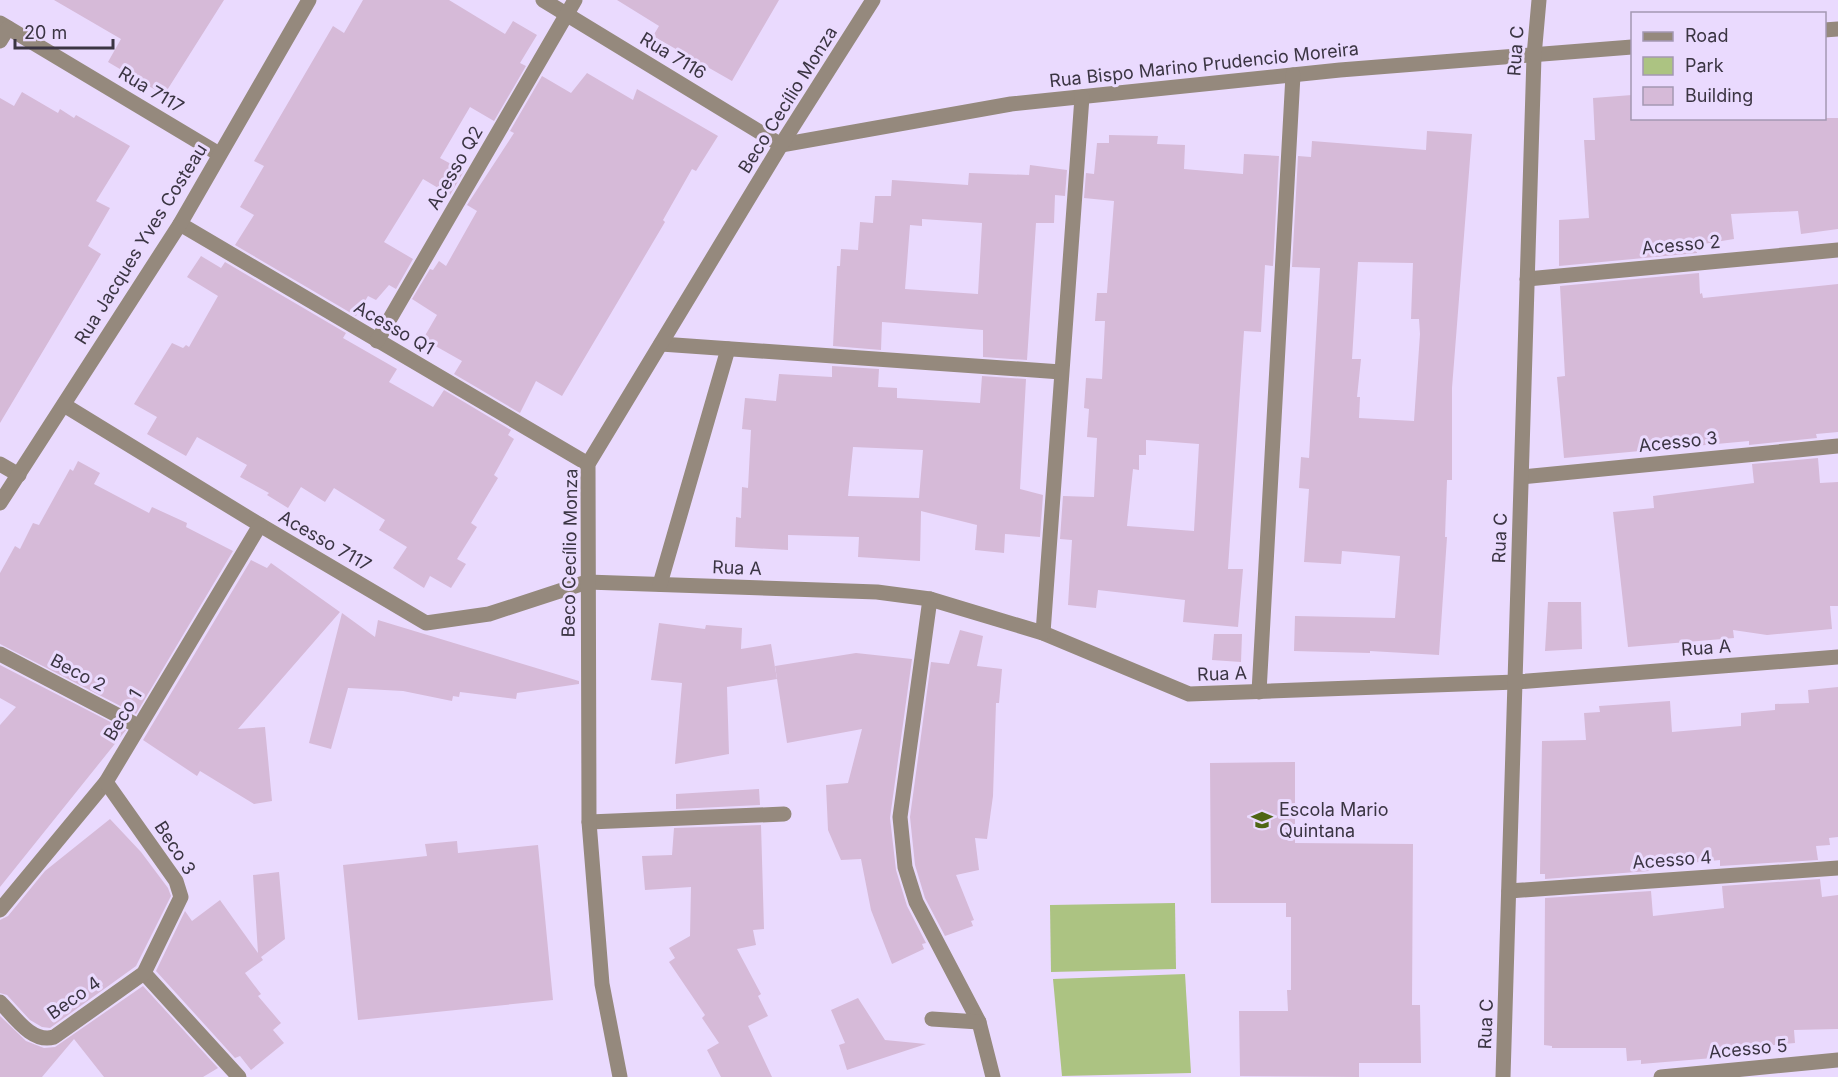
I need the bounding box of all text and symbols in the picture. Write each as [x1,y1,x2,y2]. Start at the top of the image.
scale bar [15,12,112,50]
legend [1631,12,1826,120]
text: 20 m [24,22,67,43]
street label: Beco Cecílio Monza [734,23,841,177]
street label: Rua C [1503,25,1528,77]
text: Road [1685,25,1728,46]
street label: Rua 7116 [636,28,710,83]
street label: Rua Bispo Marino Prudencio Moreira [1048,38,1360,91]
text: Park [1685,55,1724,76]
street label: Rua 7117 [115,62,188,117]
text: Building [1685,85,1753,106]
street label: Acesso Q2 [422,122,487,213]
street label: Rua Jacques Yves Costeau [70,140,211,348]
street label: Acesso 2 [1641,231,1721,258]
street label: Acesso Q1 [350,296,438,359]
street label: Acesso 3 [1637,427,1718,456]
street label: Beco Cecílio Monza [558,468,581,638]
street label: Acesso 7117 [275,506,375,575]
street label: Rua C [1488,512,1511,564]
street label: Rua A [712,556,762,579]
street label: Rua A [1680,635,1732,660]
street label: Beco 2 [47,649,109,696]
street label: Rua A [1197,662,1247,685]
street label: Beco 1 [99,685,146,744]
place label: Escola Mario Quintana [1279,799,1389,841]
school or university icon: Escola Mario Quintana [1250,808,1274,832]
street label: Beco 3 [150,817,200,878]
street label: Acesso 4 [1631,846,1712,873]
street label: Beco 4 [43,972,104,1023]
street label: Rua C [1474,998,1497,1050]
street label: Acesso 5 [1708,1035,1788,1062]

